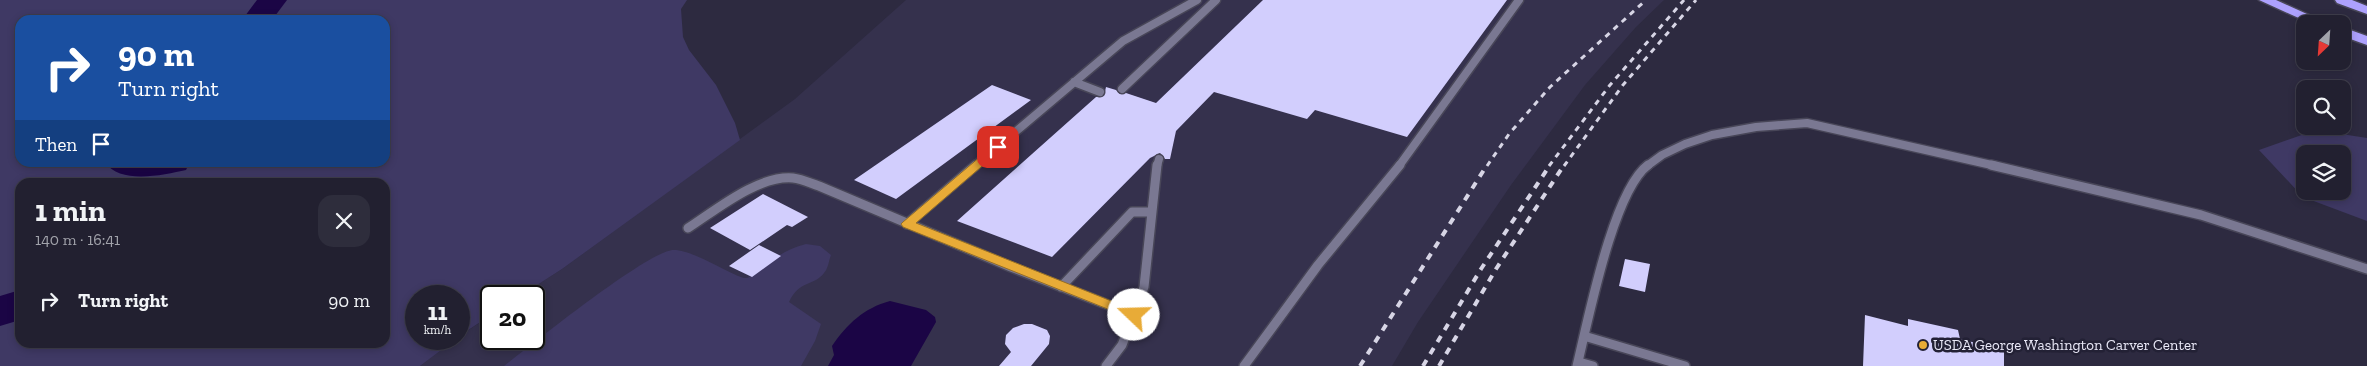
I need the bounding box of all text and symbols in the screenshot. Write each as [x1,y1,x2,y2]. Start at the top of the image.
north arrow [2296,15,2351,70]
map controls [2296,15,2351,200]
text: 90 m [118,33,194,75]
icon: right [35,35,100,100]
text: Turn right [118,75,219,102]
button: search [2296,80,2351,135]
pin [977,126,1019,168]
icon: arrive [87,130,115,158]
text: Then [35,133,77,156]
icon: arrive [984,133,1012,161]
button: layers [2296,145,2351,200]
text: 1 min [35,193,106,229]
button: close [318,195,370,247]
text: 140 m · 16:41 [35,230,120,249]
speed limit sign: 20 [480,285,545,350]
icon: right [35,287,63,315]
position arrow [1107,288,1159,340]
text: Turn right [78,289,168,312]
text: 90 m [328,289,370,312]
text: 11 [427,296,448,326]
text: km/h [424,323,451,337]
place label: USDA George Washington Carver Center [1933,336,2197,354]
marker: USDA George Washington Carver Center [1917,339,1929,351]

